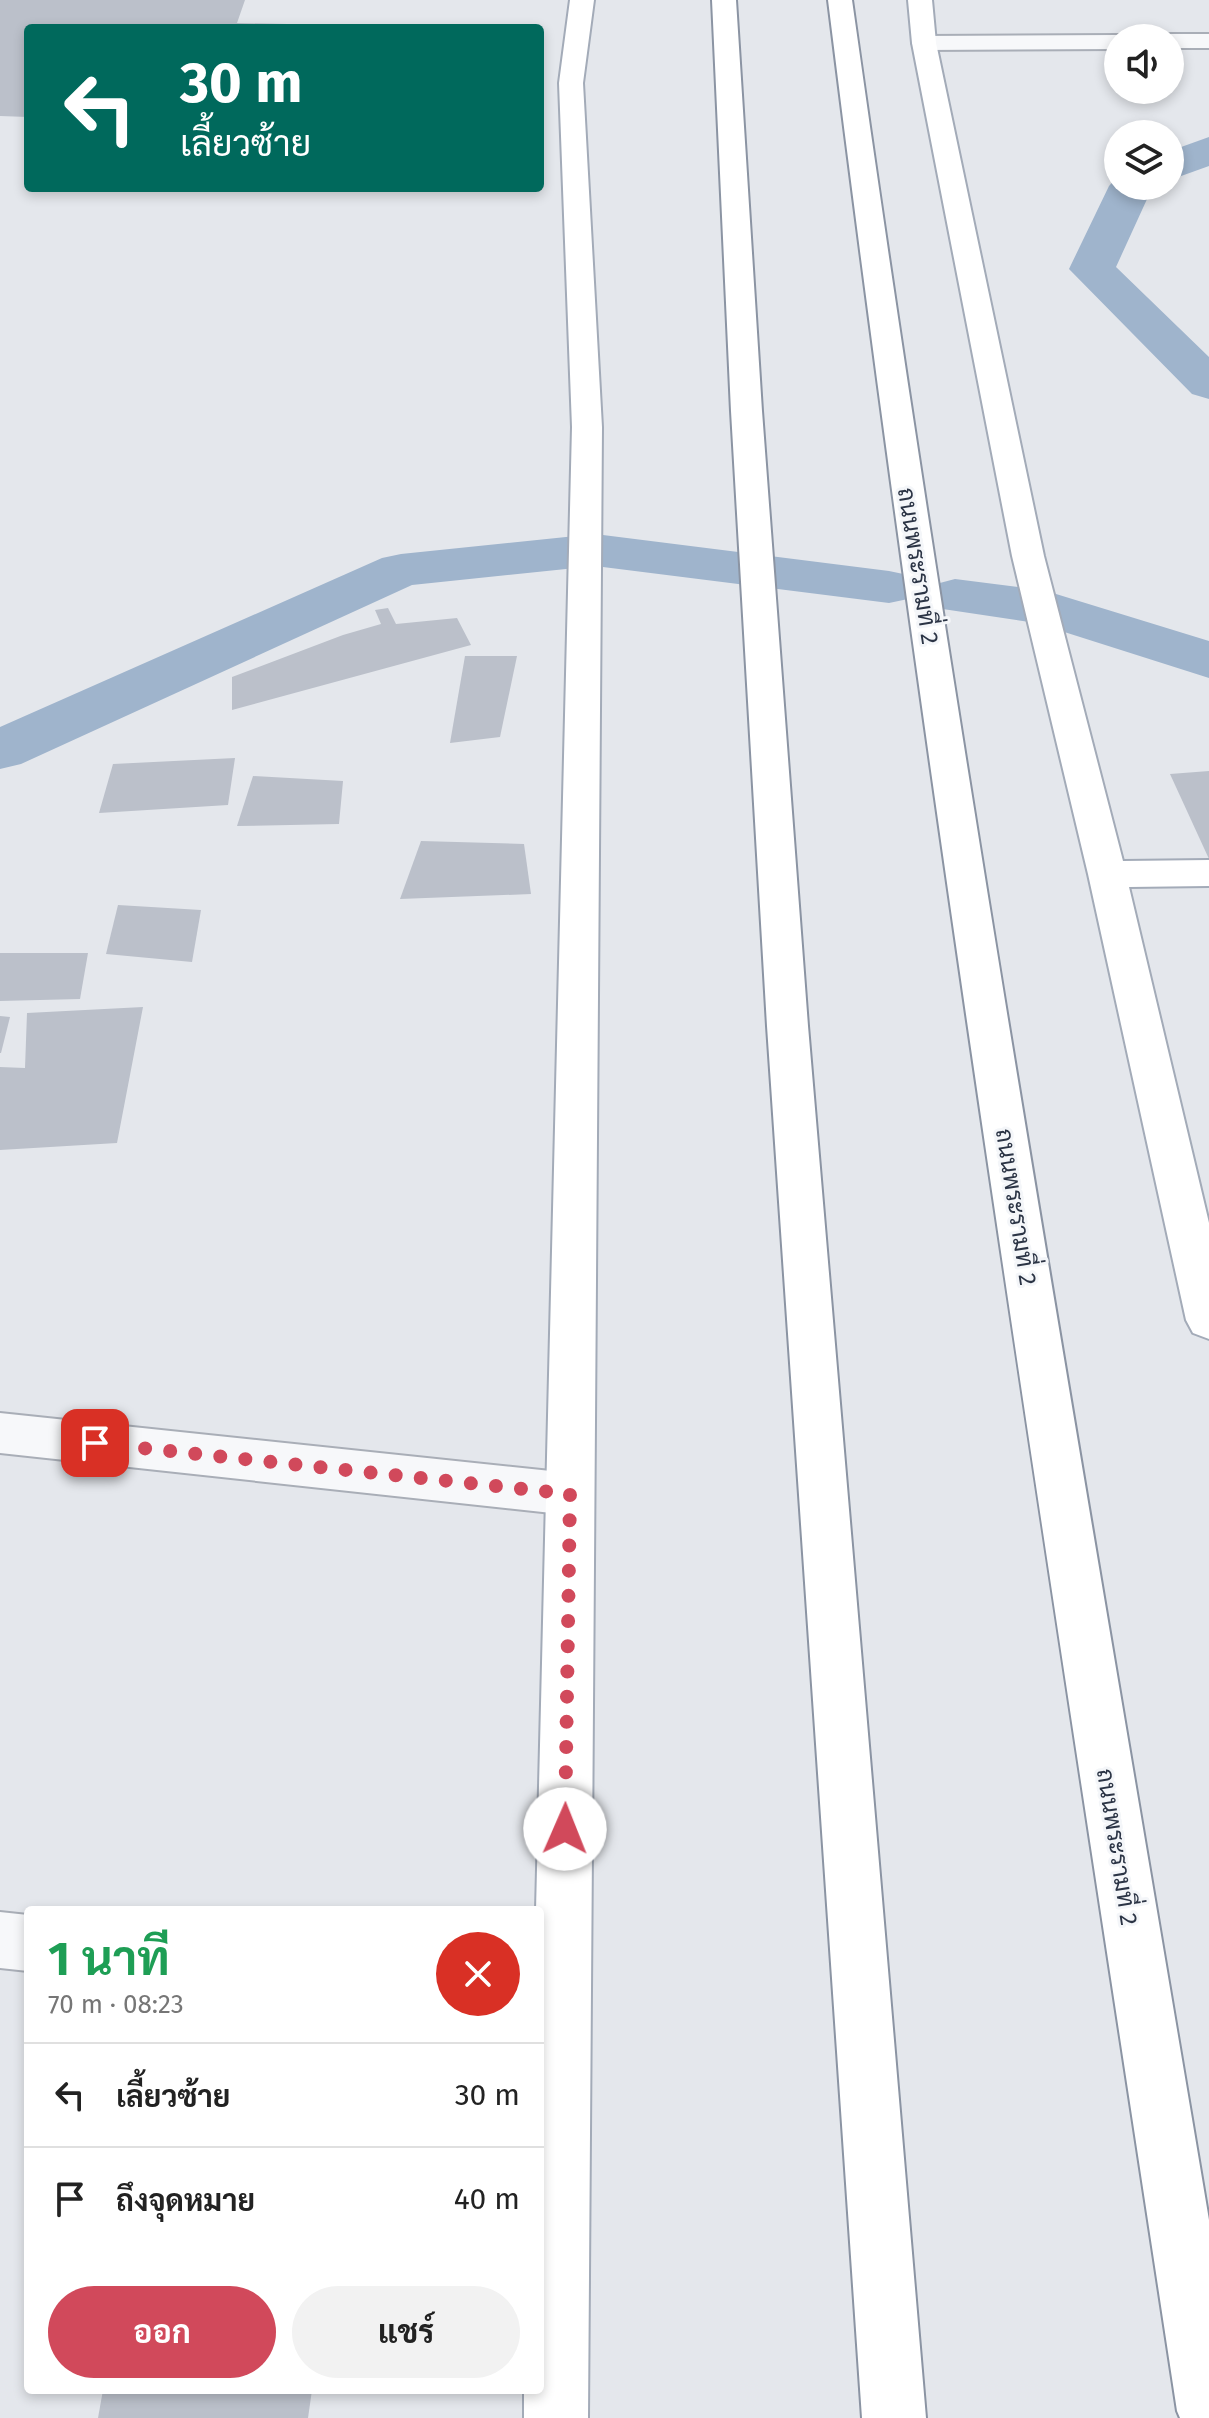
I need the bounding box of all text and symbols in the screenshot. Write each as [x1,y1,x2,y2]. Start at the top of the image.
map controls [1104,24,1184,200]
button: sound [1104,24,1184,104]
text: 30 m [180,50,302,117]
icon: left [48,56,152,160]
button: layers [1104,120,1184,200]
text: เลี้ยวซ้าย [180,122,311,166]
street label: ถนนพระรามที่ 2 [892,485,951,646]
street label: ถนนพระรามที่ 2 [990,1126,1049,1287]
pin [61,1409,129,1477]
icon: arrive [73,1421,117,1465]
street label: ถนนพระรามที่ 2 [1091,1766,1150,1927]
position arrow [523,1787,607,1871]
text: 1 นาที [48,1930,170,1988]
button: close [436,1932,520,2016]
text: 70 m · 08:23 [48,1989,184,2020]
icon: left [48,2073,92,2117]
text: 30 m [455,2077,520,2113]
text: เลี้ยวซ้าย [116,2079,230,2115]
icon: arrive [48,2177,92,2221]
text: 40 m [454,2181,520,2217]
text: ถึงจุดหมาย [116,2183,255,2219]
button: ออก [48,2286,276,2378]
button: แชร์ [292,2286,520,2378]

